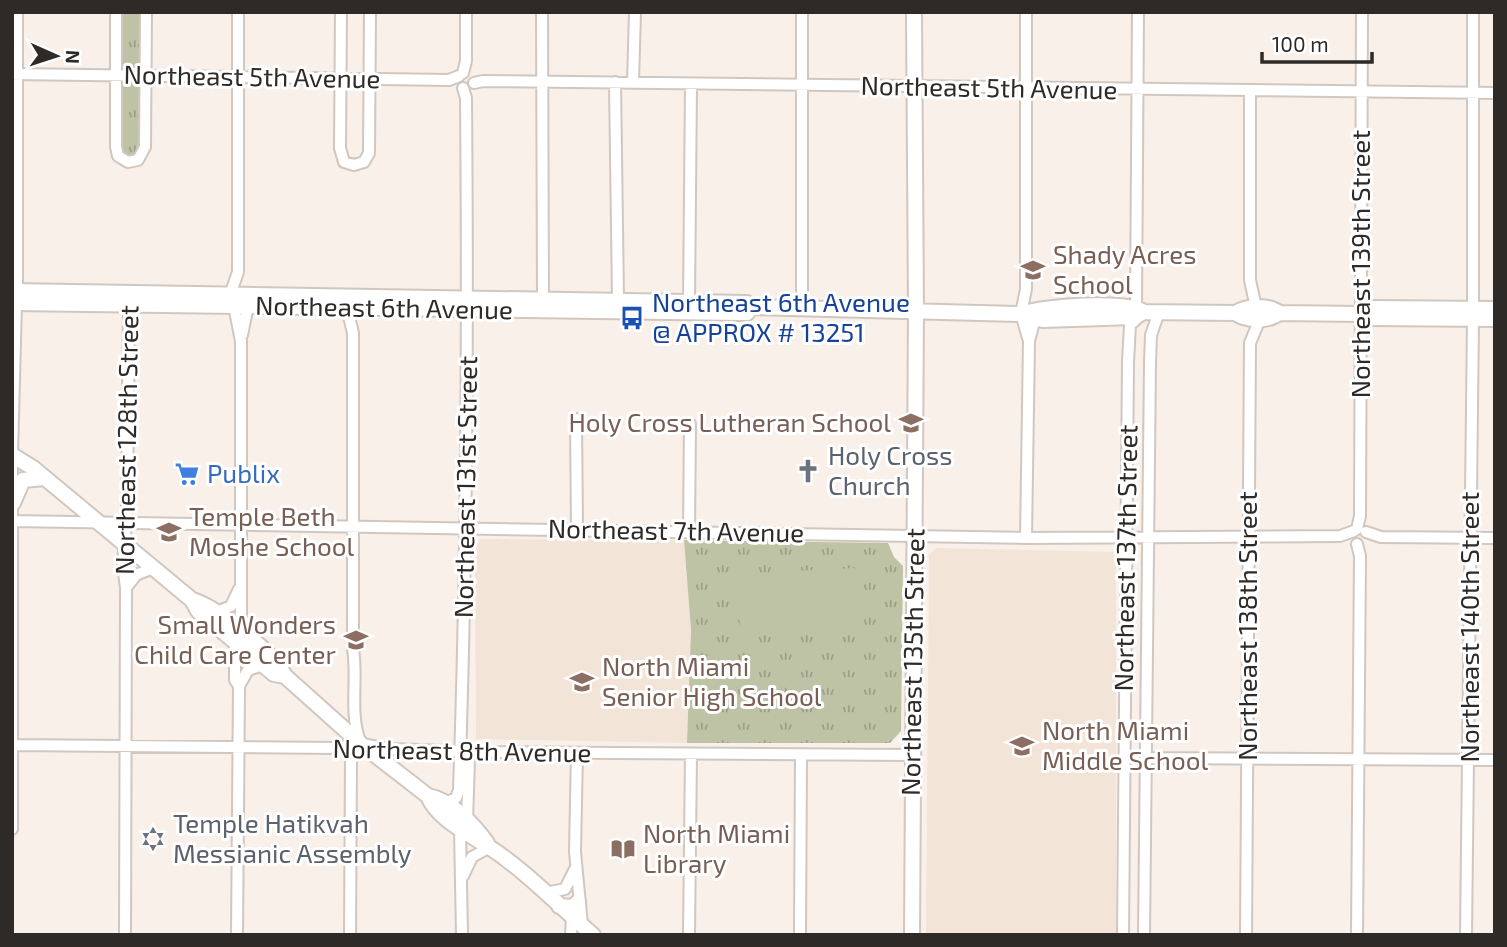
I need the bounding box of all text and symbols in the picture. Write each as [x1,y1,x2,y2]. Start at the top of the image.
north arrow [21,21,91,91]
scale bar [1262,21,1372,65]
text: 100 m [1272,31,1329,56]
text: N [62,49,85,64]
street label: Northeast 5th Avenue [123,58,381,93]
street label: Northeast 5th Avenue [860,69,1118,104]
street label: Northeast 139th Street [1344,130,1375,398]
place label: Shady Acres School [1053,238,1196,299]
school or university icon: Shady Acres School [1019,256,1047,284]
place label: Northeast 6th Avenue @ APPROX # 13251 [652,286,910,347]
street label: Northeast 6th Avenue [255,289,513,324]
bus stop icon: Northeast 6th Avenue @ APPROX # 13251 [618,304,646,332]
street label: Northeast 128th Street [108,305,143,575]
street label: Northeast 131st Street [447,356,482,618]
place label: Holy Cross Lutheran School [568,406,891,437]
school or university icon: Holy Cross Lutheran School [897,409,925,437]
street label: Northeast 137th Street [1107,424,1142,692]
place label: Holy Cross Church [828,439,952,500]
place label: Publix [207,457,280,488]
church icon: Holy Cross Church [794,457,822,485]
supermarket icon: Publix [173,460,201,488]
street label: Northeast 138th Street [1231,491,1262,761]
street label: Northeast 140th Street [1453,492,1484,762]
place label: Temple Beth Moshe School [189,500,355,561]
street label: Northeast 7th Avenue [548,512,804,547]
school or university icon: Temple Beth Moshe School [155,518,183,546]
street label: Northeast 135th Street [894,528,929,796]
place label: Small Wonders Child Care Center [134,608,336,669]
school or university icon: Small Wonders Child Care Center [342,626,370,654]
place label: North Miami Senior High School [602,650,822,711]
school or university icon: North Miami Senior High School [568,668,596,696]
place label: North Miami Middle School [1042,714,1208,775]
street label: Northeast 8th Avenue [332,732,592,767]
school or university icon: North Miami Middle School [1008,732,1036,760]
place label: Temple Hatikvah Messianic Assembly [173,807,412,868]
place label: North Miami Library [643,817,790,878]
synagogue icon: Temple Hatikvah Messianic Assembly [139,825,167,853]
library icon: North Miami Library [609,835,637,863]

